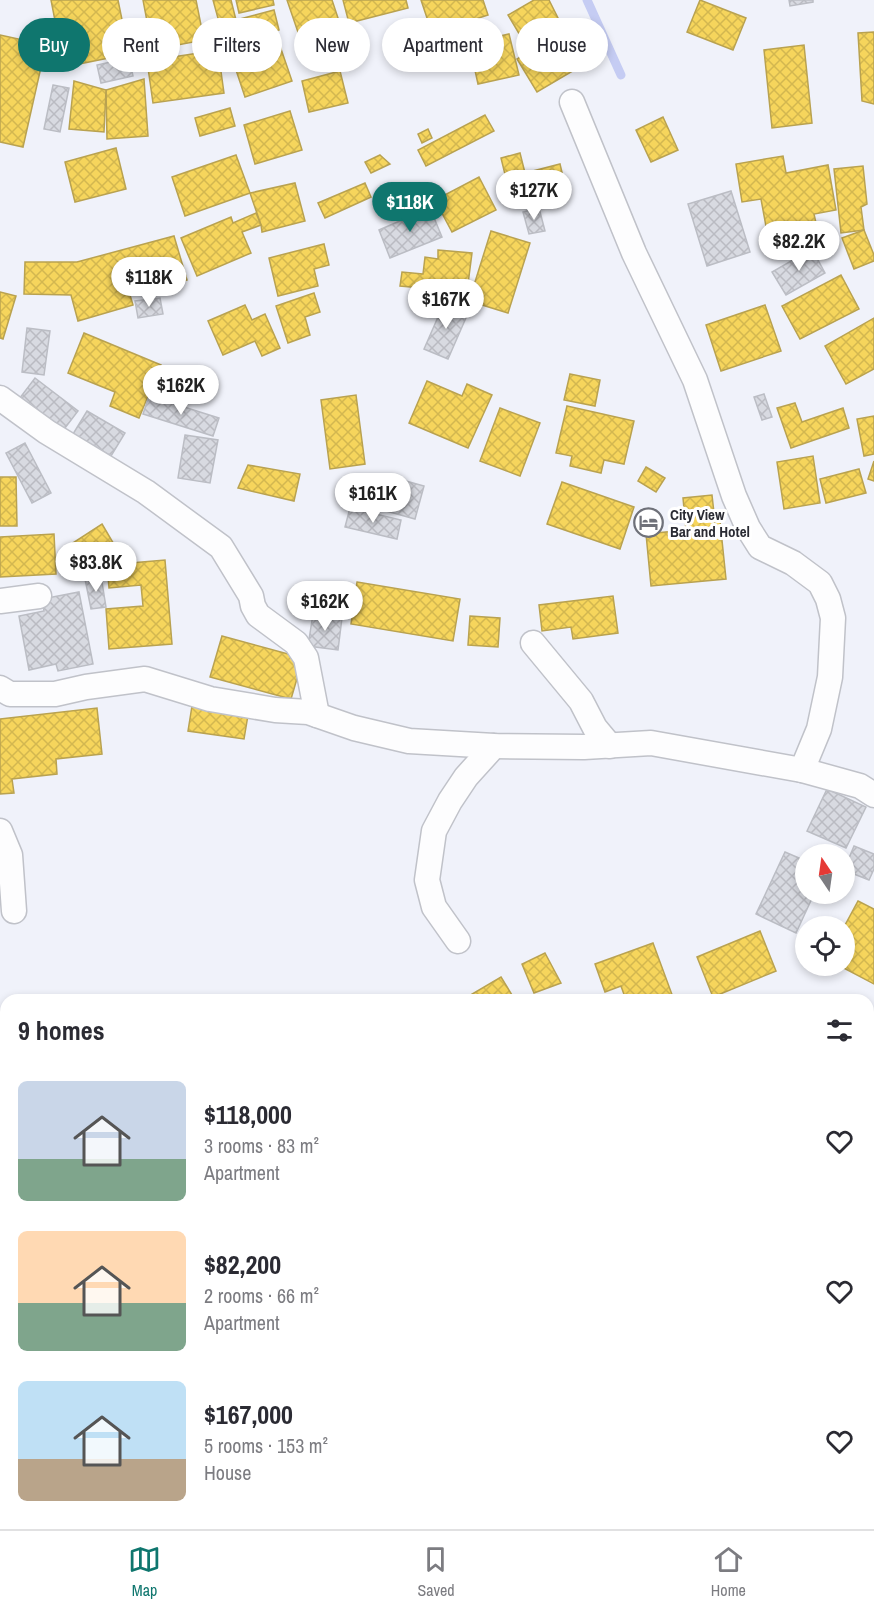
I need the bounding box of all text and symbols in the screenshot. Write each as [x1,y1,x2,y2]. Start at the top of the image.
chip: Buy [18,18,90,72]
chip: Rent [102,18,180,72]
chip: Filters [192,18,282,72]
chip: New [294,18,370,72]
chip: Apartment [382,18,504,72]
chip: House [516,18,608,72]
pin: $127K [492,170,576,221]
text: $127K [510,176,558,203]
pin: $118K [368,182,452,233]
text: $118K [386,188,434,215]
pin: $82.2K [750,221,848,272]
text: $82.2K [773,227,825,254]
pin: $118K [107,257,191,308]
text: $118K [125,263,173,290]
pin: $167K [404,279,488,330]
text: $167K [422,285,470,312]
pin: $162K [139,365,223,416]
text: $162K [157,371,205,398]
pin: $161K [331,473,415,524]
text: $161K [349,479,397,506]
place label: City View Bar and Hotel [670,504,750,542]
hotel icon: City View Bar and Hotel [633,507,665,539]
pin: $83.8K [47,542,145,593]
text: $83.8K [70,548,122,575]
pin: $162K [283,581,367,632]
text: $162K [301,587,349,614]
north arrow [795,844,855,904]
map controls [795,844,855,976]
button: locate [795,916,855,976]
text: 9 homes [18,1013,105,1048]
icon: filters [823,1014,856,1047]
text: $118,000 [204,1097,292,1132]
icon: home [66,1105,138,1177]
icon: heart [823,1125,856,1158]
text: 3 rooms · 83 m² [204,1132,319,1159]
text: Apartment [204,1159,280,1186]
text: $82,200 [204,1247,281,1282]
icon: home [66,1255,138,1327]
icon: heart [823,1275,856,1308]
text: 2 rooms · 66 m² [204,1282,319,1309]
text: Apartment [204,1309,280,1336]
text: $167,000 [204,1397,293,1432]
icon: home [66,1405,138,1477]
icon: heart [823,1425,856,1458]
text: 5 rooms · 153 m² [204,1432,328,1459]
text: House [204,1459,251,1486]
tab: Map [128,1543,161,1601]
tab: Saved [417,1543,455,1601]
tab: Home [711,1543,746,1601]

